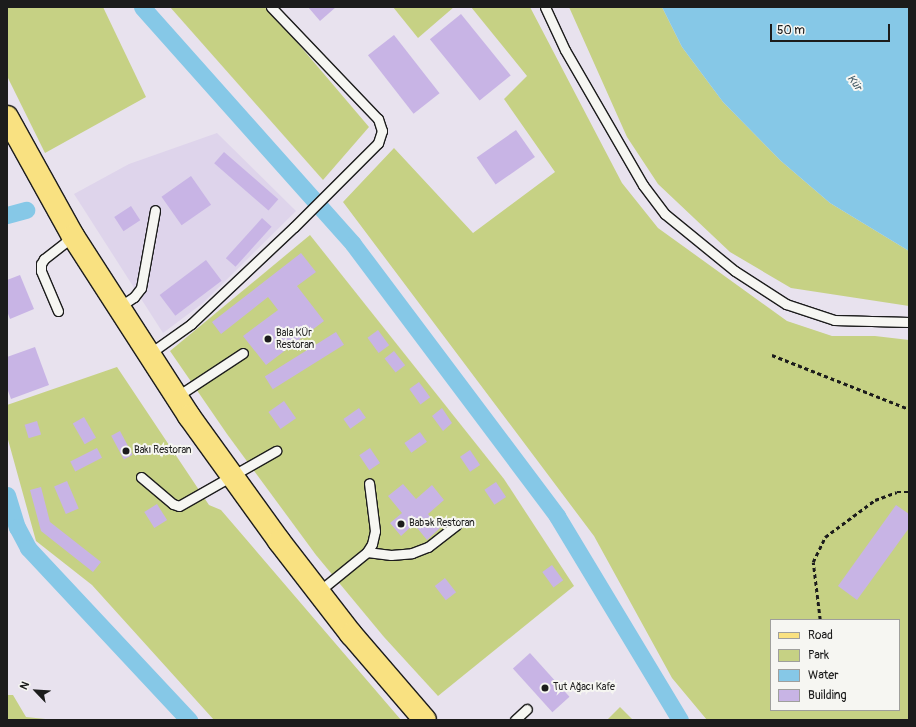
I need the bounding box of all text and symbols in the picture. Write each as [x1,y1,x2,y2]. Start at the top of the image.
scale bar [772,16,892,42]
text: 50 m [777,23,805,38]
water label: Kür [844,73,864,93]
place label: Bala KÜr Restoran [276,327,314,350]
marker: Bala KÜr Restoran [263,334,273,344]
place label: Bakı Restoran [134,445,192,457]
marker: Bakı Restoran [121,446,131,456]
place label: Babək Restoran [409,518,475,530]
marker: Babək Restoran [396,519,406,529]
legend [770,619,900,711]
text: Road [808,628,833,643]
text: Park [808,648,829,663]
text: Water [808,668,839,683]
north arrow [16,671,56,711]
text: N [17,680,32,692]
place label: Tut Ağacı Kafe [553,682,615,694]
marker: Tut Ağacı Kafe [540,683,550,693]
text: Building [808,688,847,703]

